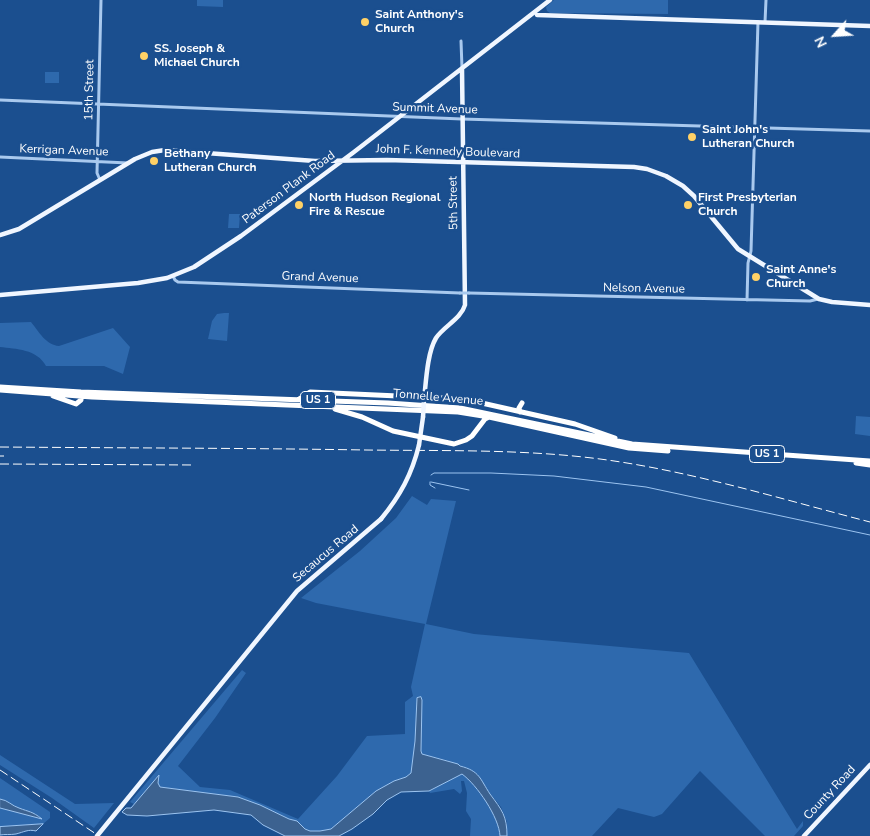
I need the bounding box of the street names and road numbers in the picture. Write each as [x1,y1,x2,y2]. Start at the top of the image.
street label: 15th Street [82,59,98,121]
street label: Summit Avenue [392,100,478,118]
street label: Kerrigan Avenue [19,142,109,160]
street label: John F. Kennedy Boulevard [376,142,520,162]
street label: Paterson Plank Road [240,149,338,227]
street label: 5th Street [446,176,462,230]
street label: Grand Avenue [281,269,359,287]
street label: Nelson Avenue [603,281,685,297]
street label: Tonnelle Avenue [392,387,484,409]
road number: US 1 [300,392,336,408]
road number: US 1 [750,446,784,462]
street label: Secaucus Road [290,522,362,586]
street label: County Road [801,763,859,823]

